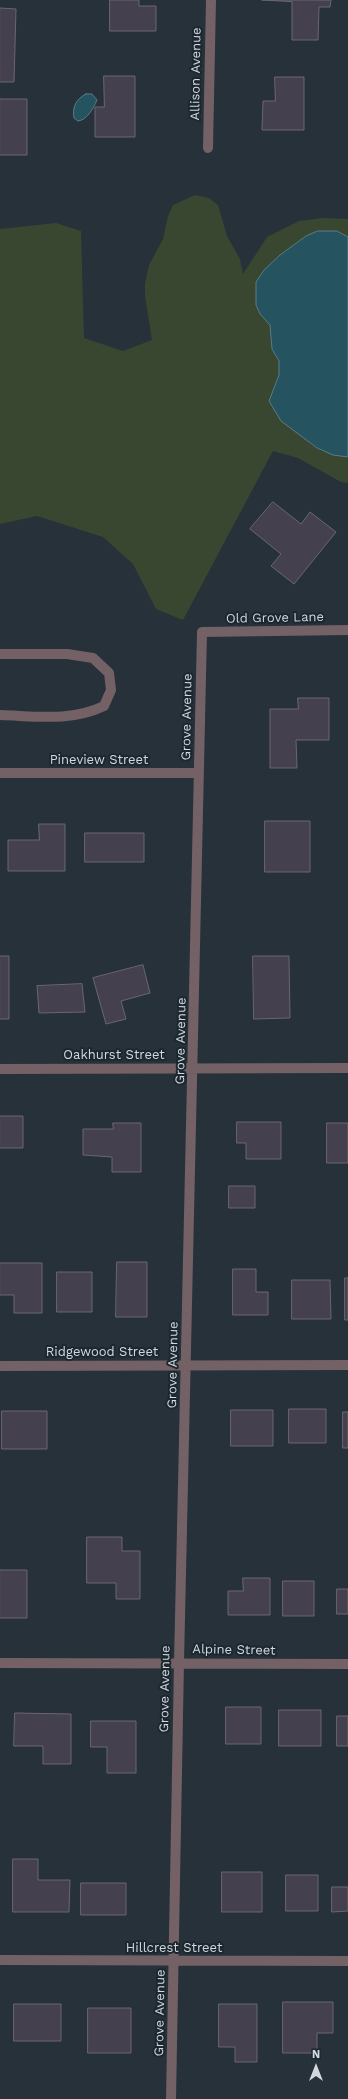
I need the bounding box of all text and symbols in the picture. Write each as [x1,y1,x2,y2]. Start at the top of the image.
street label: Allison Avenue [187,27,205,121]
street label: Old Grove Lane [226,609,324,627]
street label: Grove Avenue [178,673,196,761]
street label: Pineview Street [50,752,148,768]
street label: Grove Avenue [172,997,190,1085]
street label: Oakhurst Street [63,1047,165,1063]
street label: Grove Avenue [164,1321,182,1409]
street label: Ridgewood Street [46,1344,158,1360]
street label: Alpine Street [192,1641,276,1659]
street label: Grove Avenue [156,1645,174,1733]
street label: Hillcrest Street [126,1940,222,1956]
street label: Grove Avenue [151,1969,169,2057]
north arrow [296,2047,336,2087]
text: N [312,2048,320,2061]

